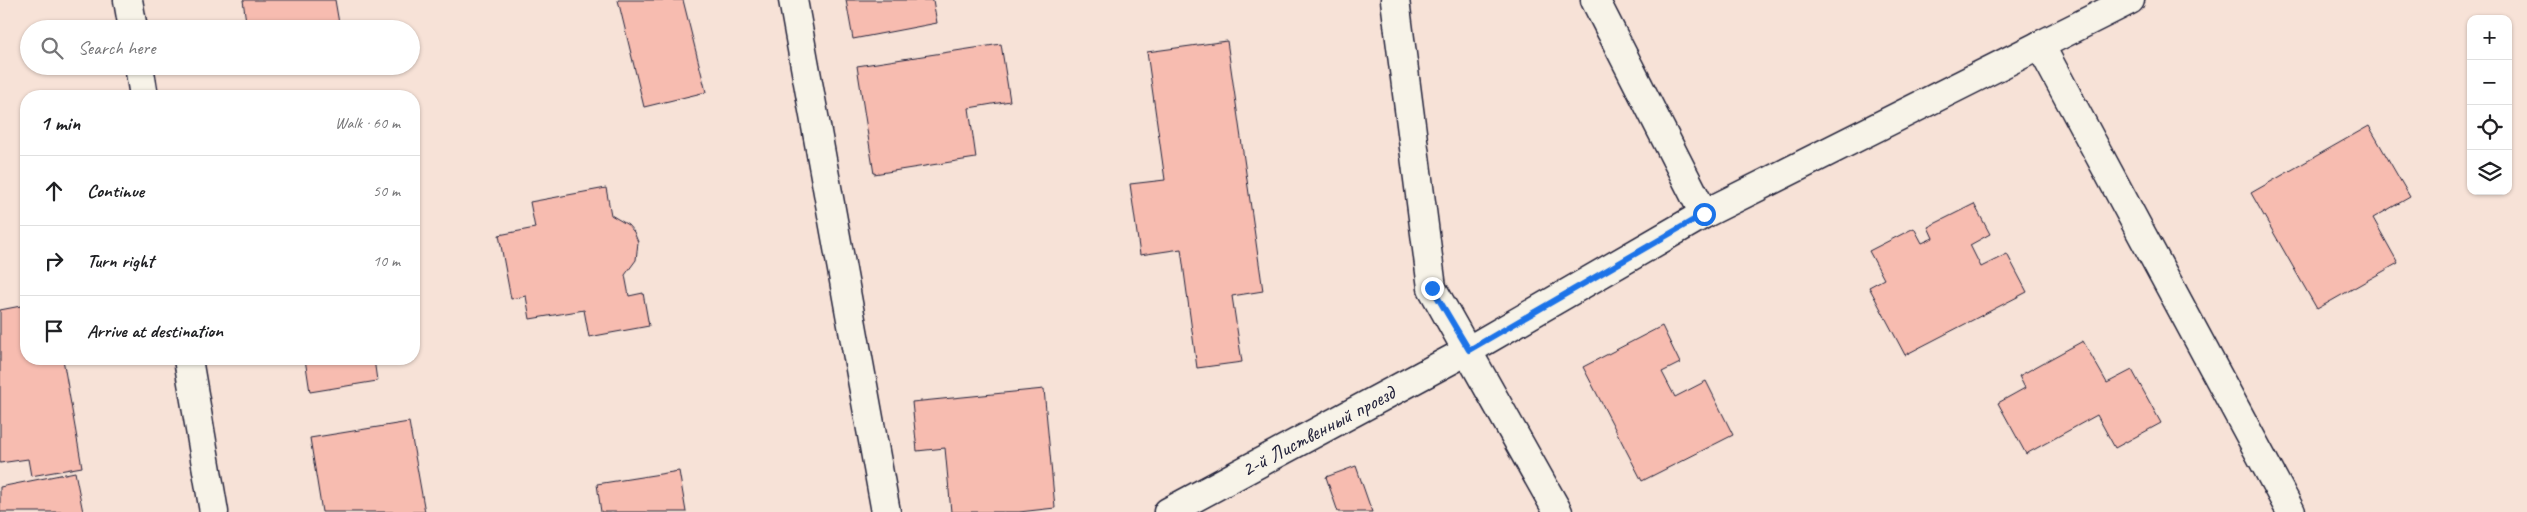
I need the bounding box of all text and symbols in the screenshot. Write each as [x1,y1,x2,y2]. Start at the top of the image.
map controls [2467,15,2512,195]
button: + [2467,15,2512,60]
search box [20,20,420,75]
icon: search [38,34,66,62]
text: Search here [78,36,155,60]
button: − [2467,60,2512,105]
button: locate [2467,105,2512,150]
text: 1 min [40,110,80,136]
text: Walk · 60 m [335,113,400,133]
button: layers [2467,150,2512,195]
icon: ahead [40,177,68,205]
text: Continue [87,179,144,203]
text: 50 m [373,181,400,201]
route start [1693,203,1716,226]
icon: right [40,247,68,275]
text: Turn right [87,249,154,273]
text: 10 m [373,251,400,271]
route end [1421,277,1444,300]
icon: arrive [40,317,68,345]
text: Arrive at destination [87,319,223,343]
street label: 2-й Лиственный проезд [1237,378,1401,482]

